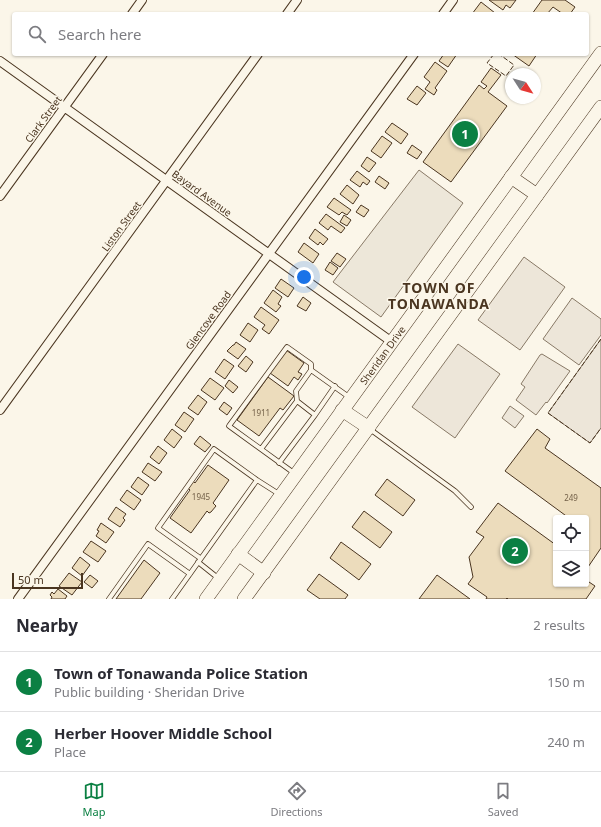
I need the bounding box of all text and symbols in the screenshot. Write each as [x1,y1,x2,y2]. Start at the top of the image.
search box [12,12,589,56]
icon: search [26,23,48,45]
text: Search here [58,24,141,44]
north arrow [505,68,541,104]
street label: Clark Street [21,93,65,145]
pin: 1 [452,119,478,149]
street label: Bayard Avenue [169,167,235,220]
street label: Liston Street [98,198,144,254]
your location [294,267,314,287]
district label: TOWN OF TONAWANDA [388,278,490,313]
street label: Glencove Road [182,288,234,352]
street label: Sheridan Drive [356,323,409,387]
house number: 1911 [252,407,270,418]
house number: 1945 [192,491,211,502]
house number: 249 [564,492,578,503]
map controls [553,515,589,587]
button: locate [553,515,589,551]
pin: 2 [502,536,528,566]
button: layers [553,551,589,587]
scale bar [12,571,83,590]
text: 50 m [18,572,44,587]
text: Nearby [16,614,78,637]
text: 2 results [533,616,585,634]
text: Town of Tonawanda Police Station [54,663,308,683]
text: 1 [25,673,33,691]
text: 150 m [547,673,585,691]
text: Public building · Sheridan Drive [54,683,245,701]
text: Herber Hoover Middle School [54,723,272,743]
text: 2 [25,733,33,751]
text: 240 m [547,733,585,751]
text: Place [54,743,86,761]
tab: Map [83,780,105,819]
tab: Directions [270,780,323,819]
tab: Saved [488,780,518,819]

